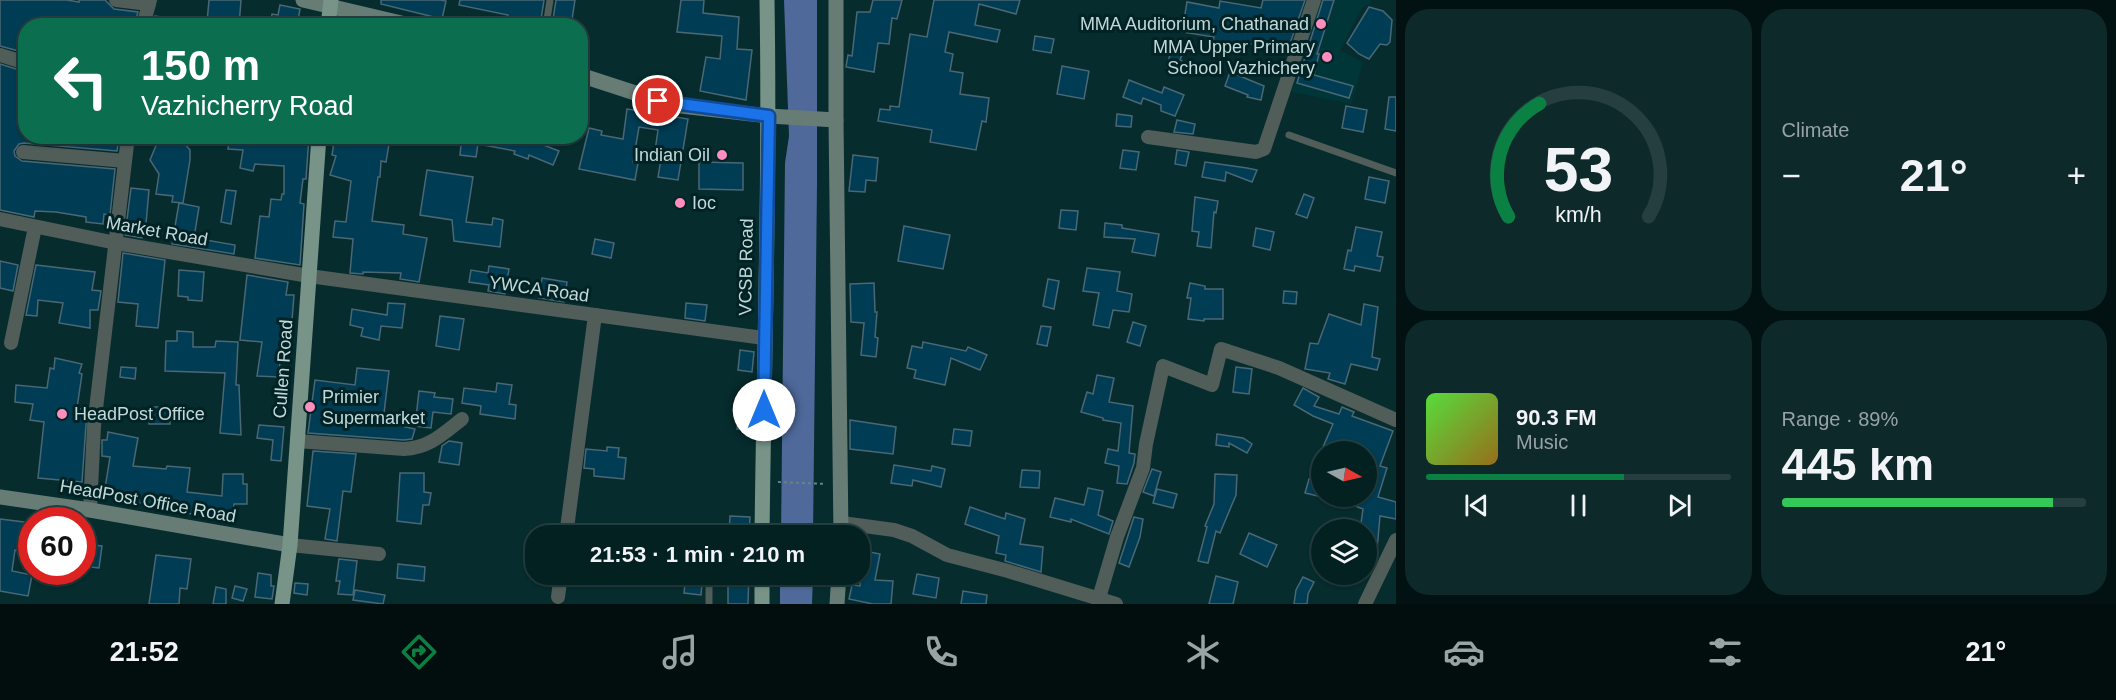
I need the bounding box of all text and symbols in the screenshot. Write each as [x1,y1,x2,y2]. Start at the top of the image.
place label: MMA Auditorium, Chathanad [1080,14,1309,34]
marker: MMA Auditorium, Chathanad [1314,17,1328,31]
place label: MMA Upper Primary School Vazhichery [1153,37,1315,78]
icon: left [42,42,120,120]
text: 150 m [141,42,260,89]
marker: MMA Upper Primary School Vazhichery [1320,50,1334,64]
pin [632,75,683,126]
icon: arrive [641,84,674,117]
text: Vazhicherry Road [141,91,354,121]
text: Climate [1782,119,1849,141]
text: 53 [1544,135,1613,204]
place label: Indian Oil [634,145,710,165]
marker: Indian Oil [715,148,729,162]
text: 21° [1900,150,1968,201]
text: − [1782,157,1801,194]
text: + [2067,157,2086,194]
place label: Ioc [692,193,716,213]
marker: Ioc [673,196,687,210]
text: km/h [1555,203,1601,227]
street label: Market Road [105,212,209,250]
street label: VCSB Road [735,218,757,316]
street label: YWCA Road [488,272,590,306]
street label: Cullen Road [270,319,296,419]
position arrow [732,378,796,442]
place label: Primier Supermarket [322,387,425,428]
marker: Primier Supermarket [303,400,317,414]
place label: HeadPost Office [74,404,205,424]
text: 90.3 FM [1516,405,1597,430]
marker: HeadPost Office [55,407,69,421]
text: Range · 89% [1782,408,1898,430]
text: Music [1516,431,1568,453]
text: 445 km [1782,439,1934,490]
north arrow [1311,441,1377,507]
map controls [1311,441,1377,585]
street label: HeadPost Office Road [58,476,238,526]
icon: previous [1460,489,1493,522]
icon: pause [1562,489,1595,522]
icon: next [1663,489,1696,522]
speed limit sign: 60 [18,507,96,585]
button: layers [1311,519,1377,585]
text: 21:53 · 1 min · 210 m [590,542,805,567]
icon: directions [398,631,440,673]
icon: music [659,631,701,673]
icon: phone [920,631,962,673]
icon: climate [1182,631,1224,673]
icon: car [1443,631,1485,673]
icon: filters [1704,631,1746,673]
text: 21:52 [110,637,179,667]
text: 21° [1965,637,2006,667]

